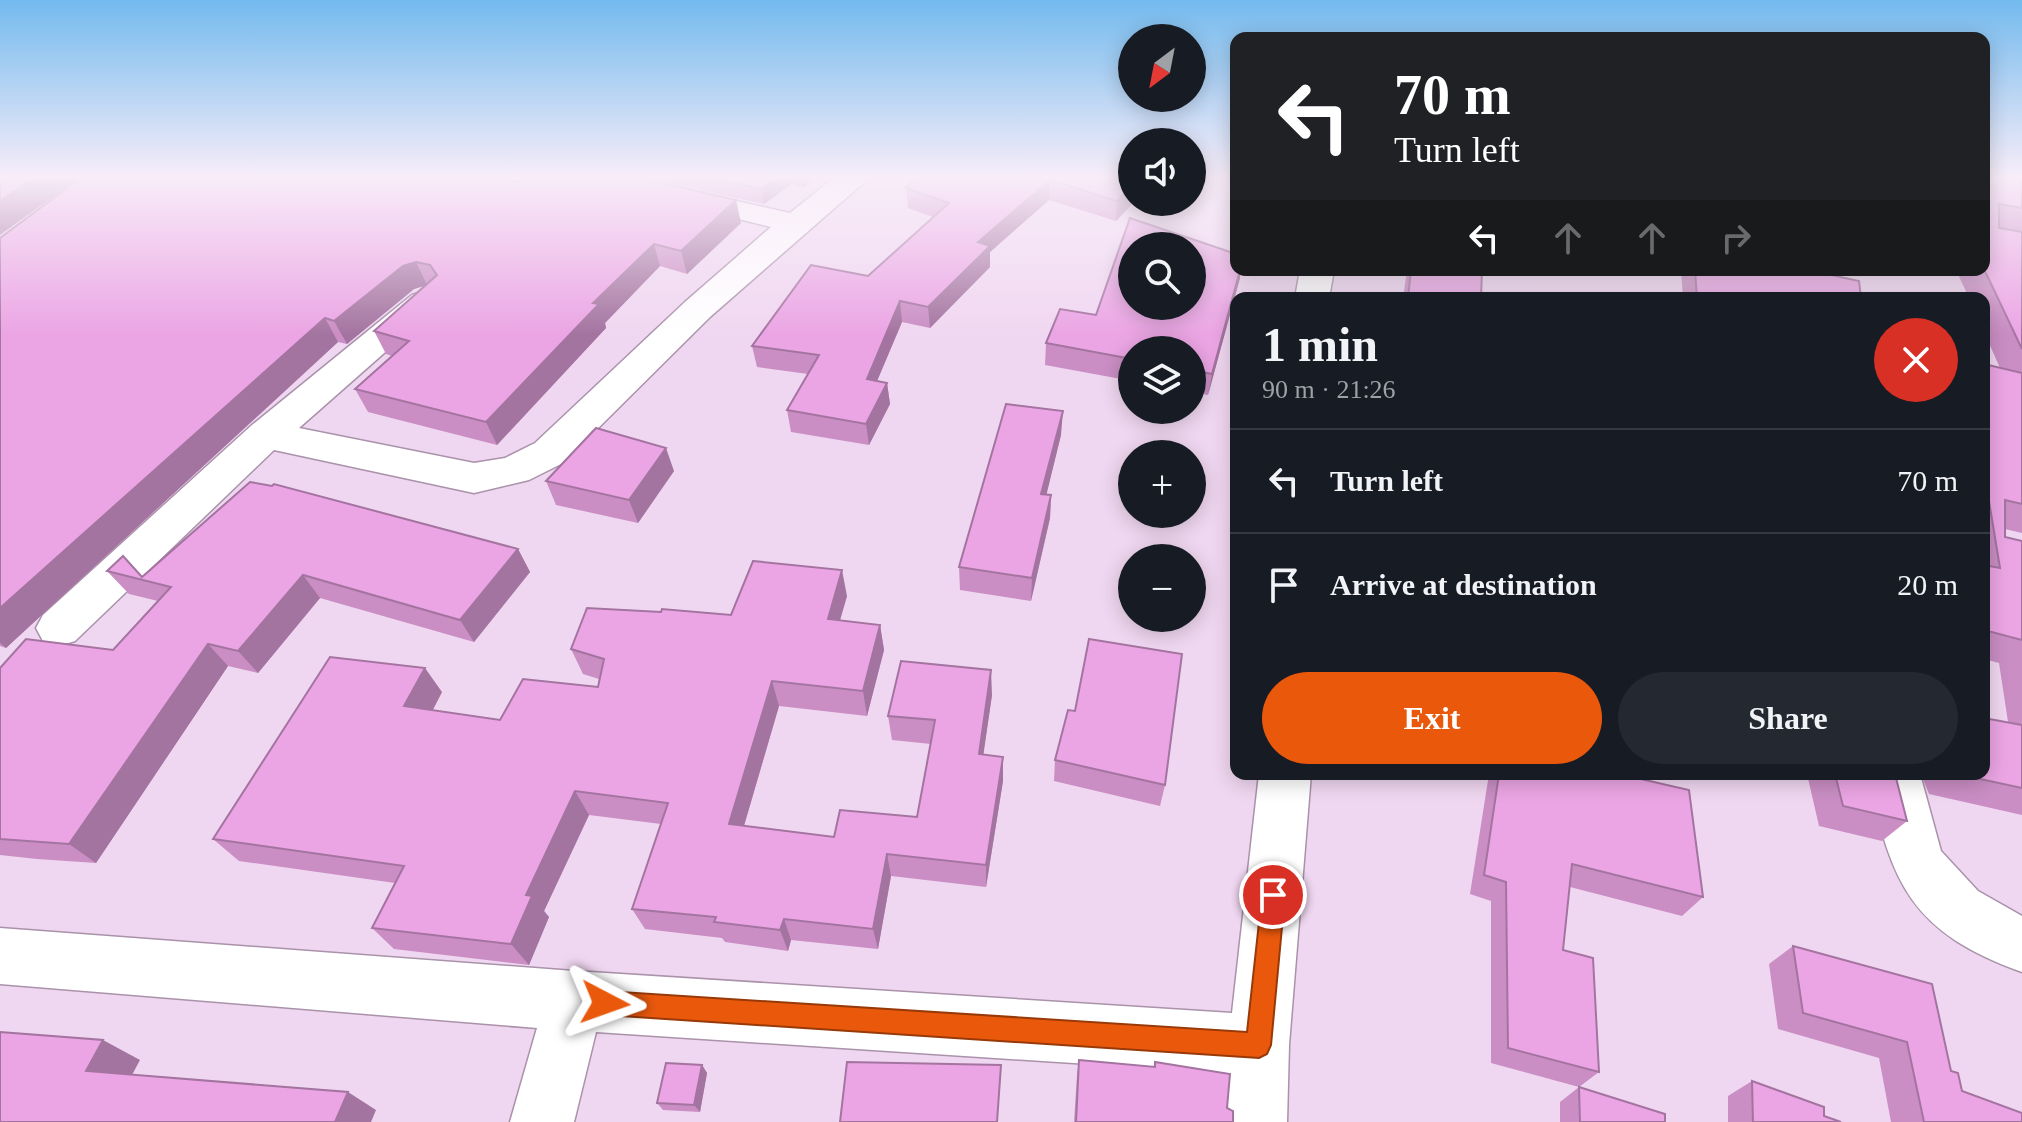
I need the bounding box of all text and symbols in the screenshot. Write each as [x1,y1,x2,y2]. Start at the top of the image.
north arrow [1118,24,1206,112]
map controls [1118,24,1206,632]
icon: left [1262,64,1366,168]
text: 70 m [1394,64,1511,126]
button: sound [1118,128,1206,216]
text: Turn left [1394,130,1520,170]
icon: left [1462,216,1506,260]
icon: ahead [1546,216,1590,260]
icon: ahead [1630,216,1674,260]
icon: right [1714,216,1758,260]
button: search [1118,232,1206,320]
text: 1 min [1262,318,1378,371]
button: close [1874,318,1958,402]
button: layers [1118,336,1206,424]
text: 90 m · 21:26 [1262,375,1396,404]
button: + [1118,440,1206,528]
icon: left [1262,459,1306,503]
text: Turn left [1330,464,1443,497]
text: 70 m [1897,464,1958,497]
button: − [1118,544,1206,632]
icon: arrive [1262,563,1306,607]
text: Arrive at destination [1330,568,1597,601]
text: 20 m [1897,568,1958,601]
button: Exit [1262,672,1602,764]
button: Share [1618,672,1958,764]
pin [1239,861,1307,929]
icon: arrive [1251,873,1295,917]
position arrow [563,961,647,1045]

